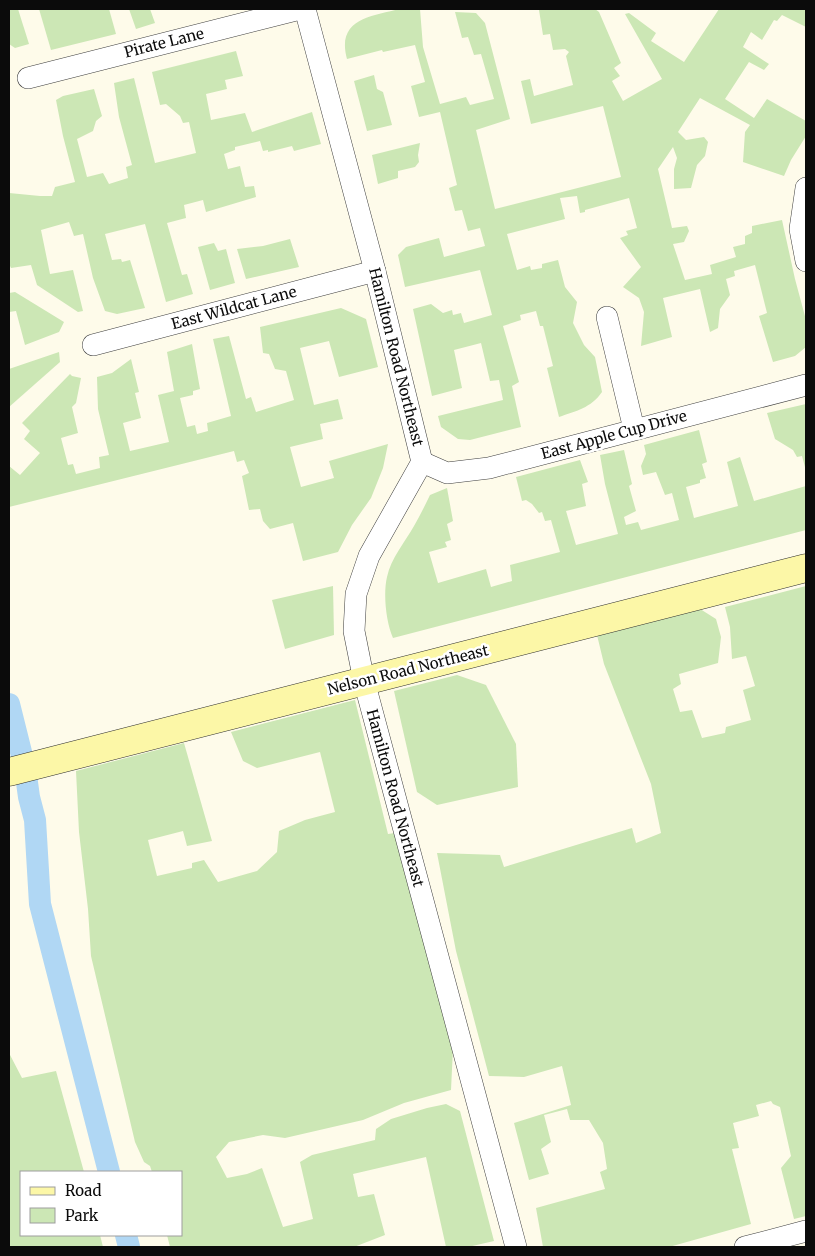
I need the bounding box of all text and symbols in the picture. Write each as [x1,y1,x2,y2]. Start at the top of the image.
street label: Pirate Lane [122,23,206,62]
street label: Hamilton Road Northeast [365,266,428,448]
street label: East Wildcat Lane [169,282,299,333]
street label: East Apple Cup Drive [539,406,689,463]
street label: Nelson Road Northeast [325,640,490,699]
street label: Hamilton Road Northeast [363,707,428,889]
legend [20,1171,182,1236]
text: Road [65,1181,101,1200]
text: Park [65,1206,99,1225]

